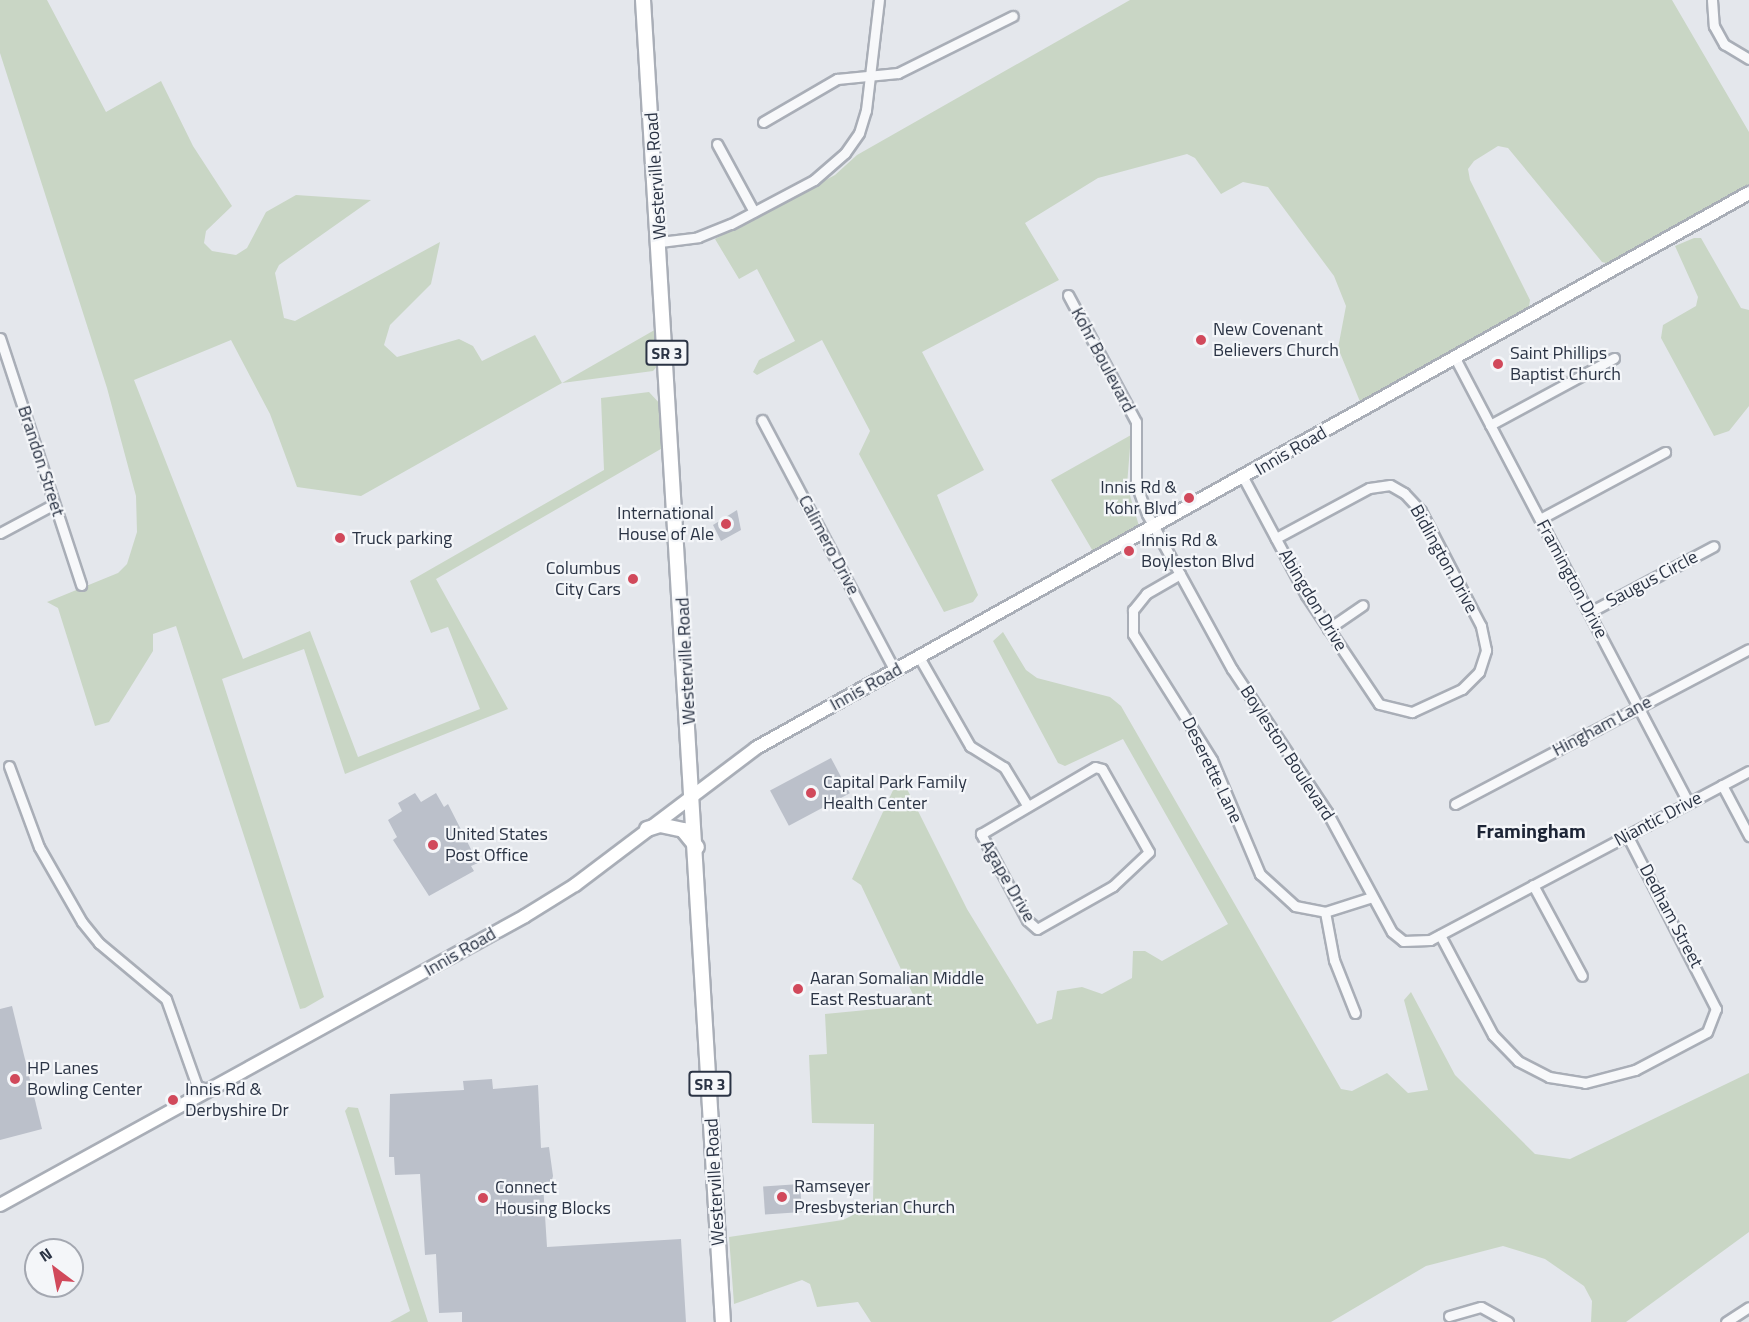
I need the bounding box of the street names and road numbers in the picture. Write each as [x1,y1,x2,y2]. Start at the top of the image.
street label: Westerville Road [641,112,671,240]
street label: Kohr Boulevard [1066,304,1140,416]
road number: SR 3 [644,340,690,366]
street label: Brandon Street [13,403,69,519]
street label: Innis Road [1251,422,1331,480]
street label: Calimero Drive [794,491,864,599]
street label: Bidlington Drive [1405,501,1483,617]
street label: Framington Drive [1532,516,1612,642]
street label: Abingdon Drive [1274,545,1352,655]
street label: Saugus Circle [1603,546,1701,612]
street label: Westerville Road [672,597,700,725]
street label: Innis Road [826,658,906,716]
street label: Boyleston Boulevard [1235,682,1339,824]
street label: Hingham Lane [1549,691,1655,761]
street label: Deserette Lane [1177,713,1247,827]
street label: Niantic Drive [1610,787,1706,851]
street label: Agape Drive [976,836,1040,926]
street label: Dedham Street [1635,860,1707,972]
street label: Innis Road [420,923,500,981]
road number: SR 3 [688,1071,732,1097]
street label: Westerville Road [701,1118,729,1246]

